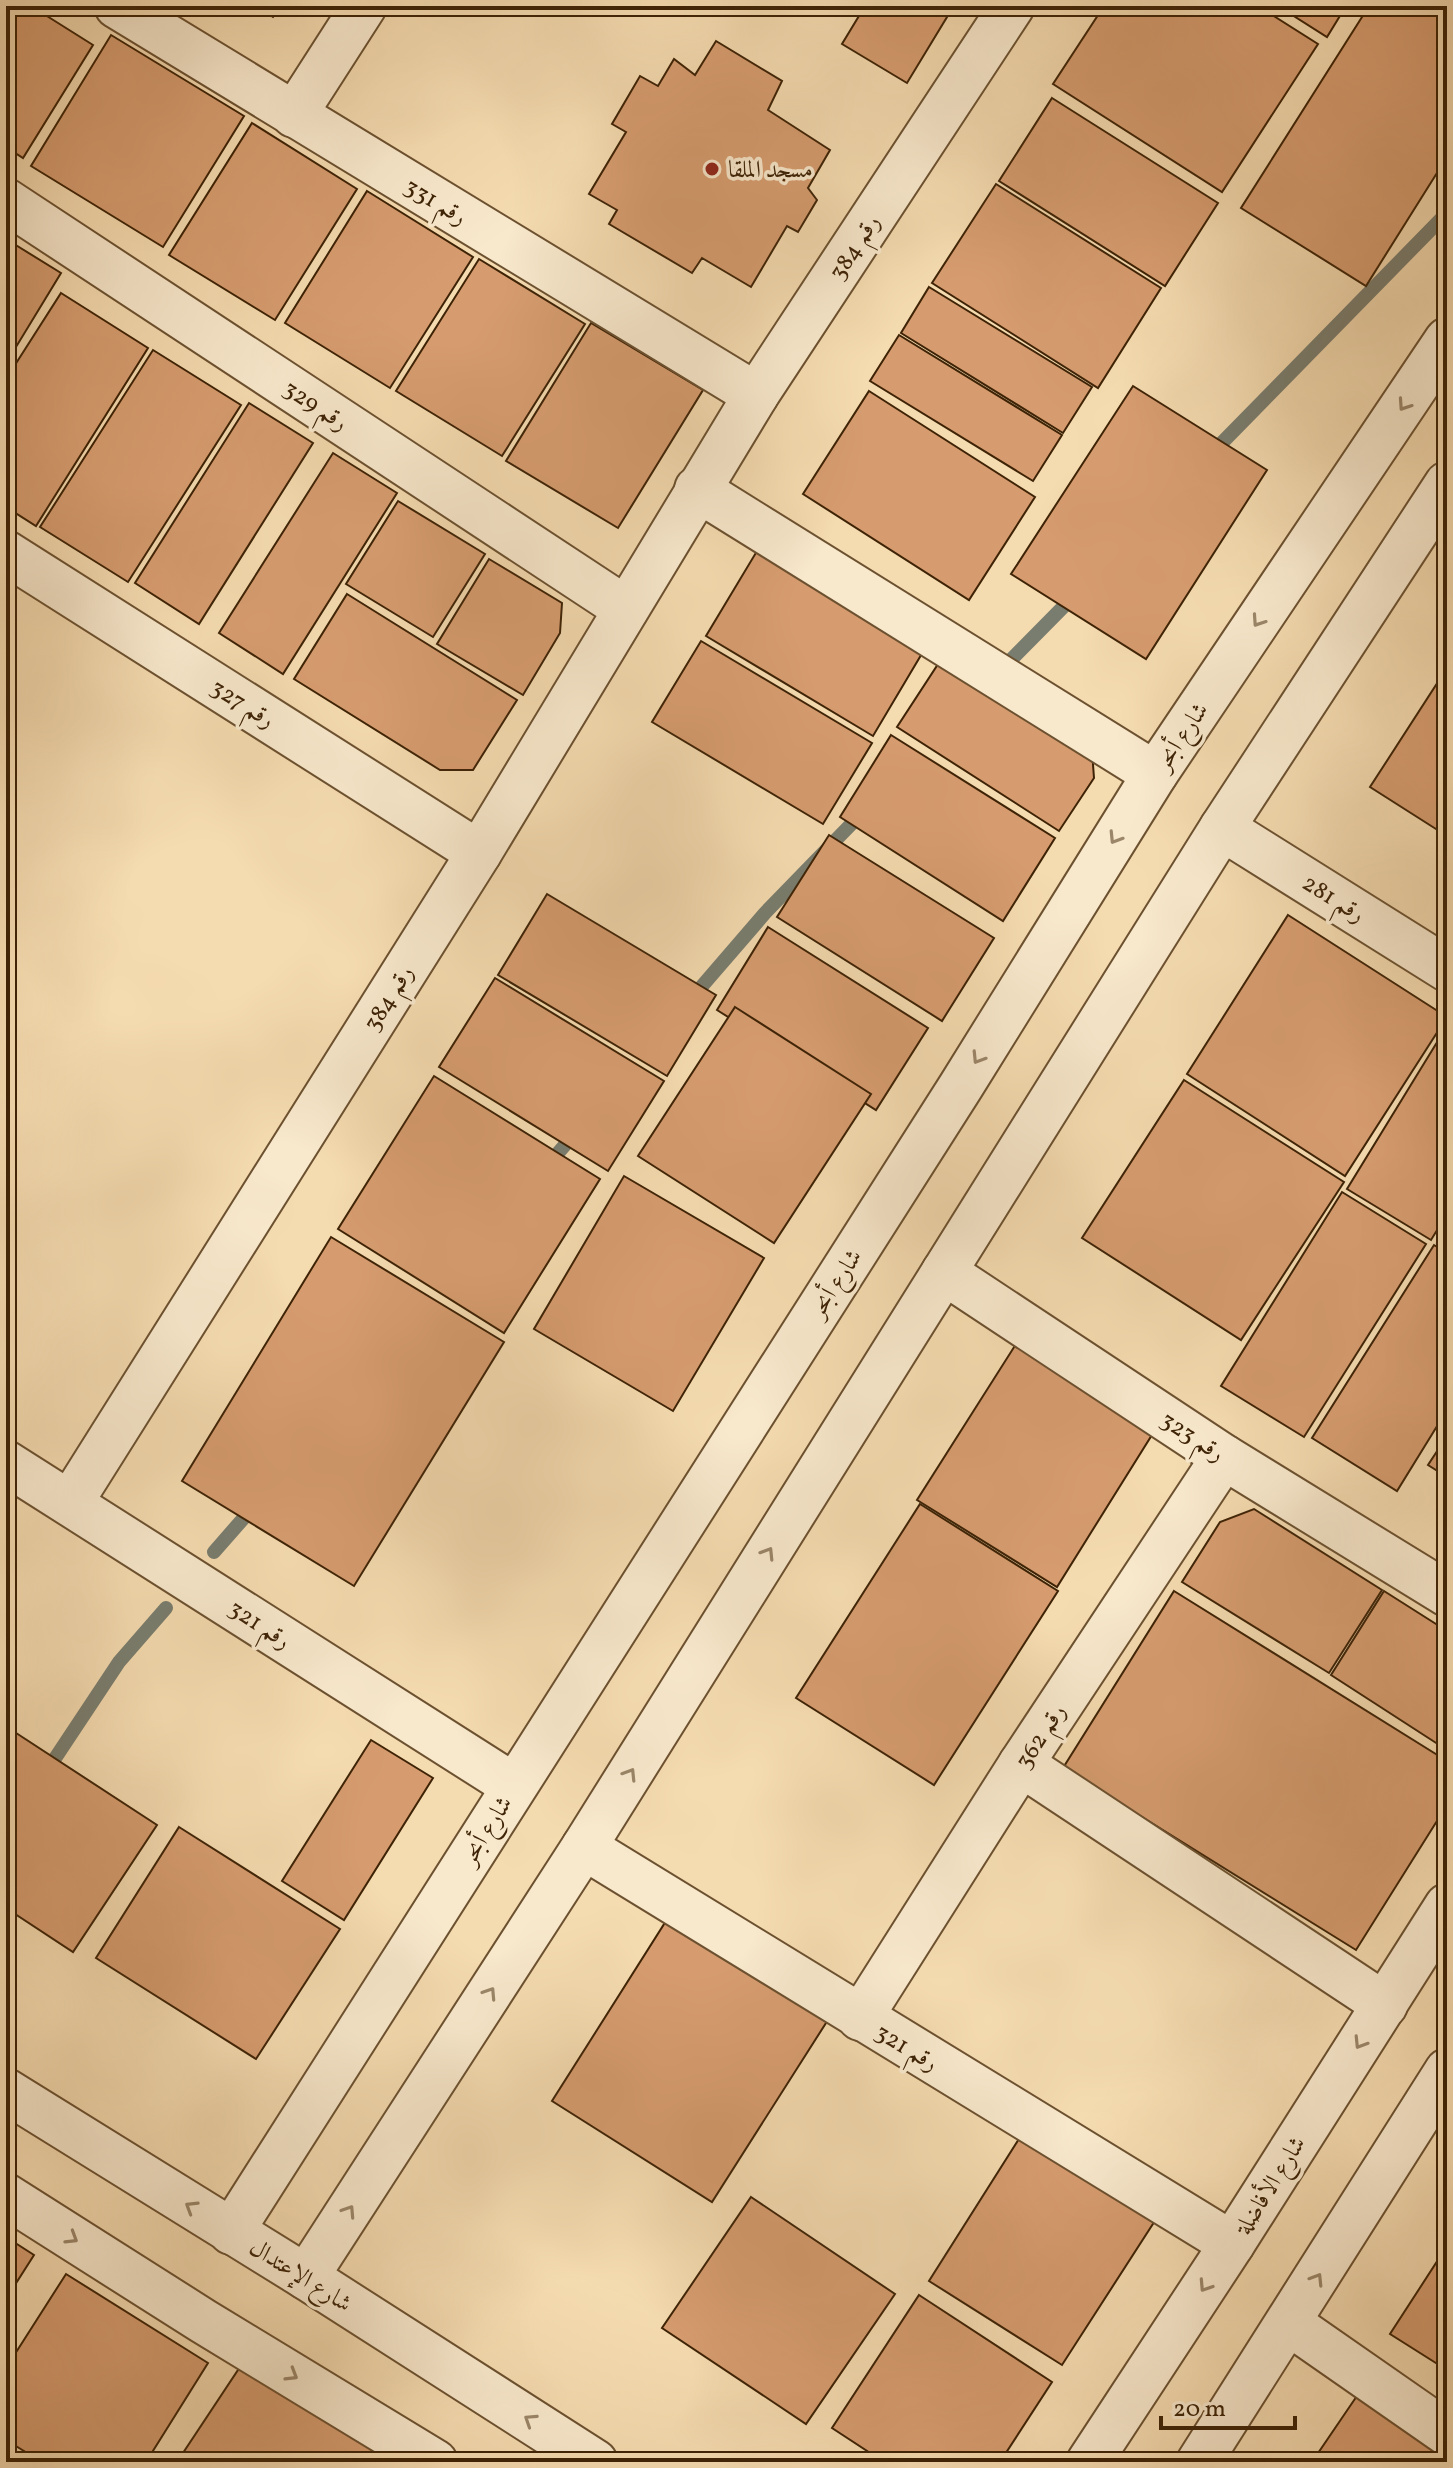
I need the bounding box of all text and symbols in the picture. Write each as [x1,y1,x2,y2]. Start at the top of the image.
place label: مسجد الملقا [728,154,813,188]
marker: مسجد الملقا [703,160,721,178]
street label: رقم 331 [396,171,473,237]
street label: رقم 384 [822,209,892,289]
street label: رقم 329 [274,373,354,443]
one-way arrow [1398,397,1413,411]
one-way arrow [1253,612,1268,626]
street label: رقم 327 [202,672,281,740]
street label: شارع أبحر [1144,695,1219,781]
one-way arrow [1110,829,1125,844]
street label: رقم 281 [1293,867,1371,935]
street label: رقم 384 [356,959,426,1040]
one-way arrow [972,1050,987,1064]
street label: شارع أبحر [798,1242,872,1328]
street label: رقم 323 [1151,1404,1231,1474]
one-way arrow [758,1547,773,1562]
street label: رقم 321 [219,1593,297,1661]
street label: رقم 362 [1008,1698,1078,1778]
one-way arrow [620,1768,636,1783]
street label: شارع أبحر [450,1789,523,1875]
one-way arrow [480,1987,495,2001]
street label: رقم 321 [866,2017,944,2083]
one-way arrow [1355,2034,1370,2049]
street label: شارع الأفاضلة [1227,2130,1316,2243]
one-way arrow [185,2202,200,2217]
one-way arrow [339,2205,354,2220]
one-way arrow [63,2228,78,2243]
street label: شارع الإعتدال [241,2232,358,2323]
one-way arrow [1307,2273,1322,2288]
one-way arrow [1200,2277,1215,2291]
one-way arrow [283,2366,298,2381]
scale bar [1161,2380,1295,2430]
text: 20 m [1173,2393,1226,2427]
one-way arrow [524,2414,538,2429]

